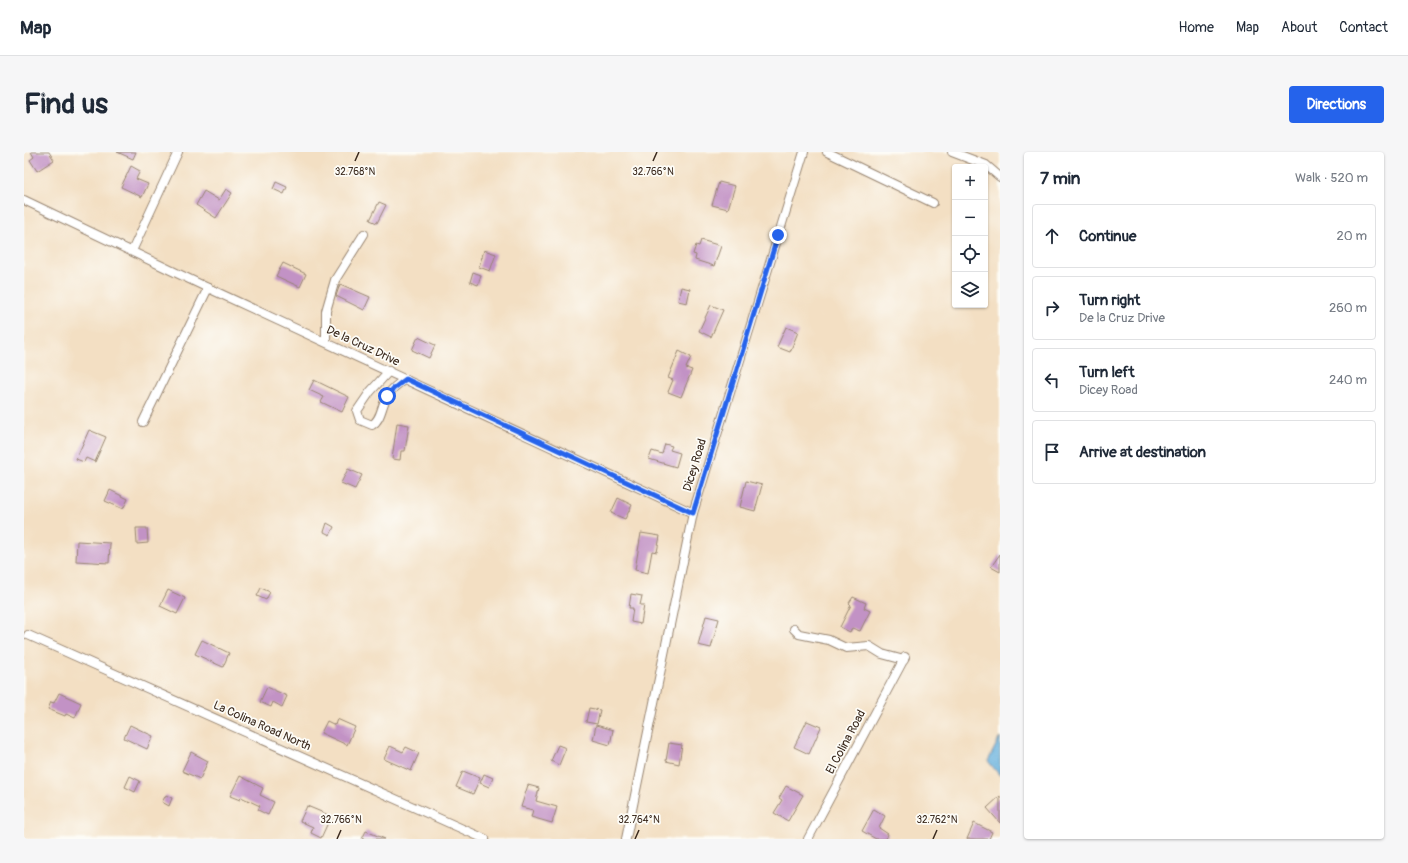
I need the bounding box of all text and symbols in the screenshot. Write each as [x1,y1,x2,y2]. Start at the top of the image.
text: Map [20,16,51,40]
text: Home [1179,19,1214,36]
text: Map [1236,19,1259,36]
text: About [1281,19,1317,36]
text: Contact [1339,19,1388,36]
button: Directions [1289,86,1384,123]
text: Find us [24,87,108,122]
map controls [952,164,988,308]
button: + [952,164,988,200]
text: 32.768°N [335,166,376,178]
text: 32.766°N [632,166,674,178]
text: 7 min [1040,168,1080,189]
text: Walk · 520 m [1295,170,1368,186]
button: − [952,200,988,236]
icon: ahead [1041,225,1063,247]
route end [769,226,787,244]
text: Continue [1079,227,1137,246]
text: 20 m [1336,228,1367,244]
button: locate [952,236,988,272]
button: layers [952,272,988,308]
text: Turn right [1079,291,1140,310]
icon: right [1041,297,1063,319]
text: 260 m [1329,300,1367,316]
text: De la Cruz Drive [1079,310,1165,326]
street label: De la Cruz Drive [324,322,402,370]
text: Turn left [1079,363,1135,382]
icon: left [1041,369,1063,391]
text: 240 m [1329,372,1367,388]
text: Dicey Road [1079,382,1138,398]
route start [378,387,396,405]
street label: Dicey Road [680,437,710,493]
icon: arrive [1041,441,1063,463]
text: Arrive at destination [1079,443,1206,462]
street label: La Colina Road North [211,698,314,754]
street label: El Colina Road [823,707,869,777]
text: 32.766°N [320,814,362,826]
text: 32.764°N [618,814,660,826]
text: 32.762°N [916,814,958,826]

